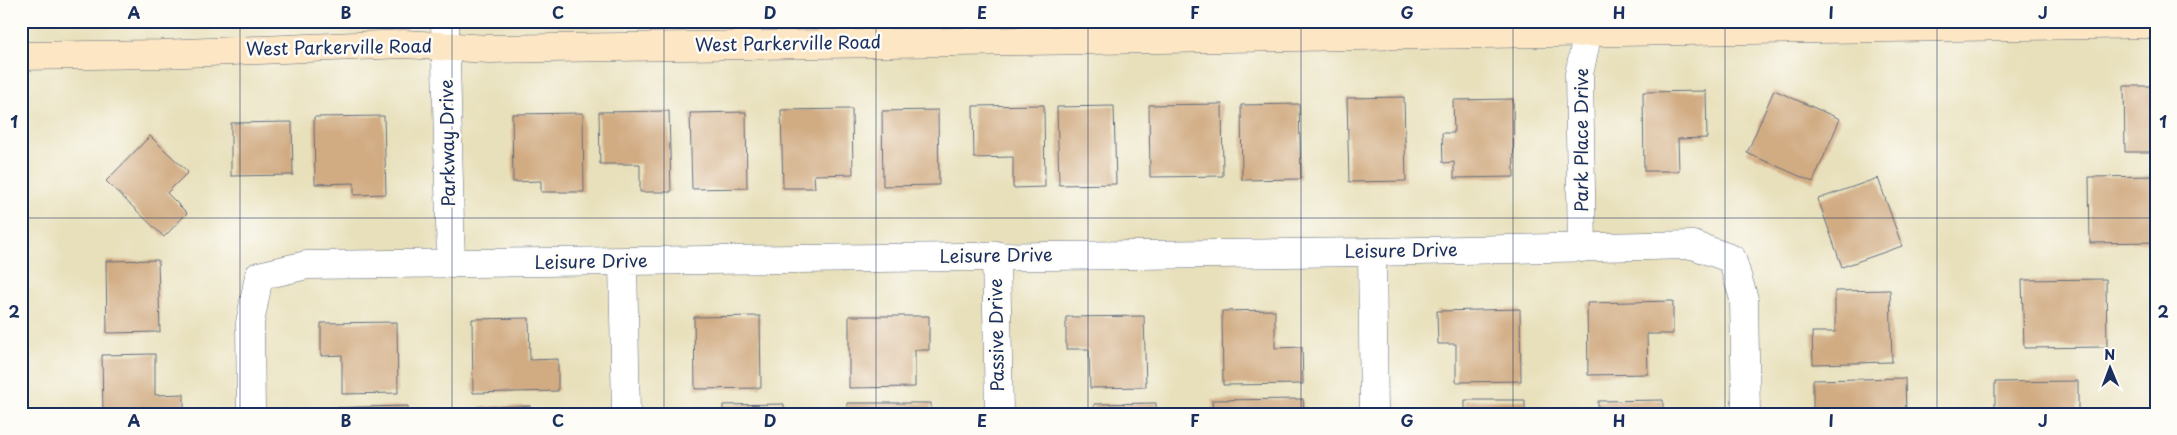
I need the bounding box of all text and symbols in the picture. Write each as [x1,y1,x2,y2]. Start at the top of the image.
text: A [128,0,141,24]
text: B [341,0,352,24]
text: C [552,0,564,24]
text: D [764,0,776,24]
text: E [977,0,987,24]
text: F [1190,0,1200,24]
text: G [1400,0,1414,24]
text: H [1613,0,1625,24]
text: I [1828,0,1834,24]
text: J [2038,0,2048,24]
street label: West Parkerville Road [695,27,881,58]
street label: West Parkerville Road [246,31,432,62]
street label: Park Place Drive [1567,68,1594,212]
street label: Parkway Drive [432,79,461,207]
text: 1 [10,109,18,133]
text: 1 [2159,109,2167,133]
street label: Leisure Drive [1344,235,1458,264]
street label: Leisure Drive [939,240,1053,269]
street label: Leisure Drive [534,246,648,275]
street label: Passive Drive [981,278,1010,392]
text: 2 [8,299,20,323]
text: 2 [2157,299,2169,323]
north arrow [2084,342,2134,392]
text: N [2104,344,2115,365]
text: A [128,408,141,432]
text: B [341,408,352,432]
text: C [552,408,564,432]
text: D [764,408,776,432]
text: E [977,408,987,432]
text: F [1190,408,1200,432]
text: G [1400,408,1414,432]
text: H [1613,408,1625,432]
text: I [1828,408,1834,432]
text: J [2038,408,2048,432]

